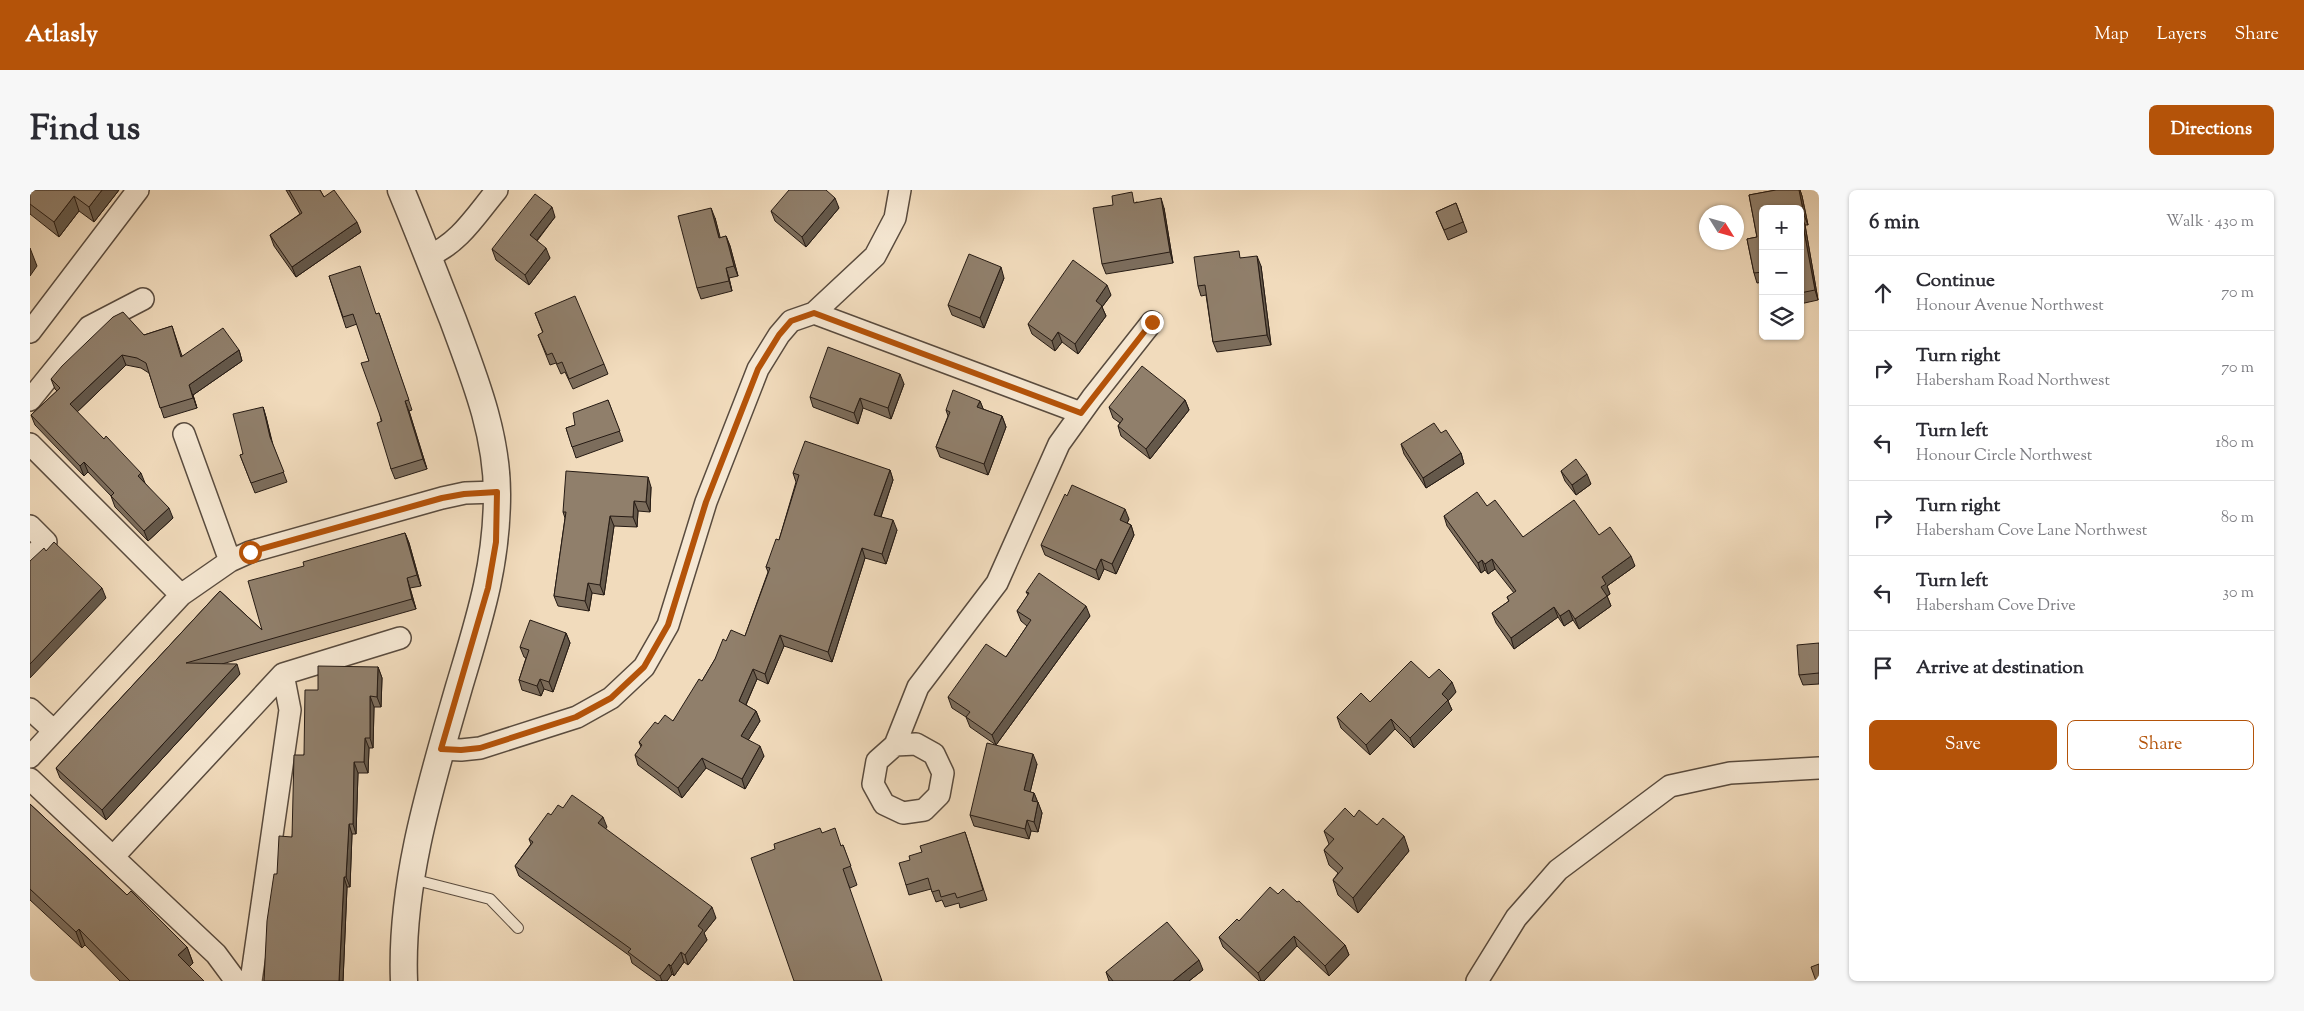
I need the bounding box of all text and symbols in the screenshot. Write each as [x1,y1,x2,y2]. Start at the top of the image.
text: Atlasly [25,18,98,52]
text: Map [2094,22,2129,48]
text: Layers [2157,22,2207,48]
text: Share [2235,22,2279,48]
text: Find us [30,105,140,156]
button: Directions [2149,105,2274,155]
north arrow [1699,205,1744,250]
map controls [1759,205,1804,340]
button: + [1759,205,1804,250]
text: 6 min [1869,208,1920,238]
text: Walk · 430 m [2166,211,2254,234]
button: − [1759,250,1804,295]
text: Continue [1916,268,1995,295]
icon: ahead [1869,279,1897,307]
text: 70 m [2221,282,2254,305]
button: layers [1759,295,1804,340]
text: Honour Avenue Northwest [1916,295,2104,318]
route end [1141,311,1164,334]
text: Turn right [1916,343,2000,370]
icon: right [1869,354,1897,382]
text: 70 m [2221,357,2254,380]
text: Habersham Road Northwest [1916,370,2110,393]
text: Turn left [1916,418,1988,445]
icon: left [1869,429,1897,457]
text: 180 m [2215,432,2254,455]
text: Honour Circle Northwest [1916,445,2092,468]
text: Turn right [1916,493,2000,520]
icon: right [1869,504,1897,532]
text: 80 m [2221,507,2254,530]
text: Habersham Cove Lane Northwest [1916,520,2147,543]
route start [239,541,262,564]
text: Turn left [1916,568,1988,595]
icon: left [1869,579,1897,607]
text: 30 m [2223,582,2254,605]
text: Habersham Cove Drive [1916,595,2076,618]
icon: arrive [1869,654,1897,682]
text: Arrive at destination [1916,655,2084,682]
button: Save [1869,720,2057,770]
button: Share [2067,720,2254,770]

